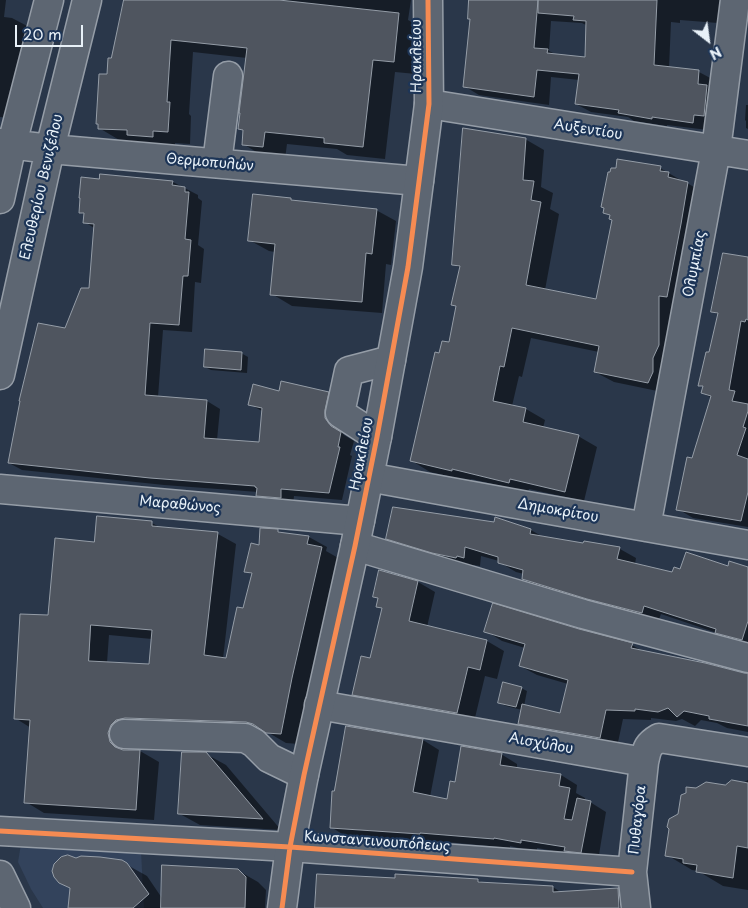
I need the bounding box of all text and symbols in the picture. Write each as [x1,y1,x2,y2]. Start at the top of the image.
scale bar [18,15,85,47]
north arrow [683,15,733,65]
street label: Ηρακλείου [409,19,425,93]
text: 20 m [23,22,62,45]
text: N [706,42,726,65]
street label: Ελευθερίου Βενιζέλου [17,113,67,261]
street label: Αυξεντίου [553,116,623,144]
street label: Θερμοπυλών [165,151,255,175]
street label: Ολυμπίας [680,229,710,299]
street label: Ηρακλείου [347,416,377,492]
street label: Μαραθώνος [139,493,221,517]
street label: Δημοκρίτου [516,496,600,526]
street label: Αισχύλου [507,730,575,758]
street label: Πυθαγόρα [626,785,650,855]
street label: Κωνσταντινουπόλεως [303,829,451,855]

